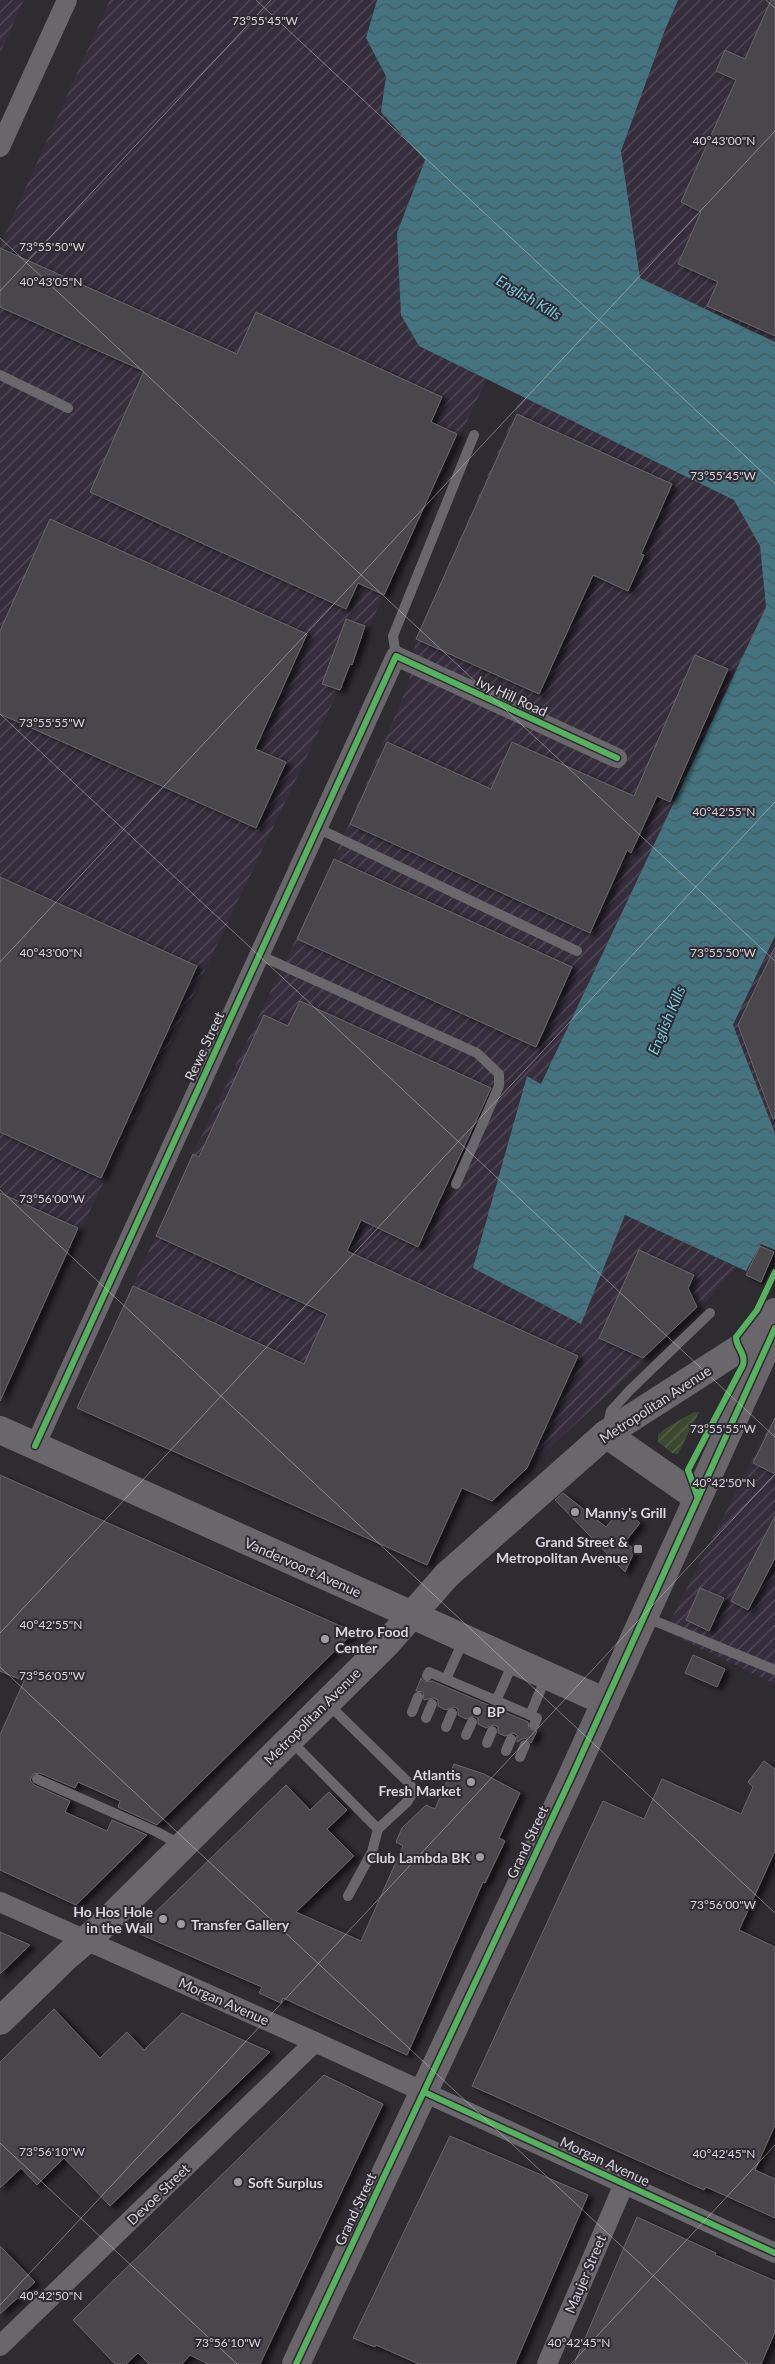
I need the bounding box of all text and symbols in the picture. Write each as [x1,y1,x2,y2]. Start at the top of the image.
text: 73°55'45"W [232,13,299,28]
text: 40°43'00"N [693,133,755,148]
text: 73°55'50"W [19,239,86,254]
water label: English Kills [493,271,565,323]
text: 40°43'05"N [20,274,82,289]
text: 73°55'45"W [690,468,757,483]
street label: Ivy Hill Road [474,672,550,720]
text: 73°55'55"W [19,715,86,730]
text: 40°42'55"N [693,804,755,819]
text: 40°43'00"N [20,945,82,960]
text: 73°55'50"W [690,945,757,960]
water label: English Kills [643,983,689,1057]
street label: Rewe Street [181,1009,227,1083]
text: 73°56'00"W [19,1191,86,1206]
street label: Metropolitan Avenue [596,1362,714,1446]
text: 73°55'55"W [690,1421,757,1436]
text: 40°42'50"N [693,1475,755,1490]
place label: Manny's Grill [585,1504,666,1521]
marker: Manny's Grill [569,1506,581,1518]
place label: Grand Street & Metropolitan Avenue [496,1533,629,1566]
street label: Vandervoort Avenue [242,1534,364,1600]
marker: Grand Street & Metropolitan Avenue [632,1543,644,1555]
text: 40°42'55"N [20,1617,82,1632]
place label: Metro Food Center [335,1623,408,1656]
marker: Metro Food Center [319,1633,331,1645]
street label: Metropolitan Avenue [260,1664,364,1768]
text: 73°56'05"W [19,1668,86,1683]
place label: BP [487,1703,505,1720]
marker: BP [471,1705,483,1717]
place label: Atlantis Fresh Market [379,1766,462,1799]
marker: Atlantis Fresh Market [465,1776,477,1788]
street label: Grand Street [503,1803,551,1881]
place label: Club Lambda BK [367,1849,470,1866]
marker: Club Lambda BK [474,1851,486,1863]
text: 73°56'00"W [690,1897,757,1912]
place label: Ho Hos Hole in the Wall [73,1903,154,1936]
marker: Ho Hos Hole in the Wall [157,1913,169,1925]
place label: Transfer Gallery [191,1916,290,1933]
marker: Transfer Gallery [175,1918,187,1930]
street label: Morgan Avenue [176,1973,272,2029]
street label: Morgan Avenue [557,2133,653,2189]
text: 73°56'10"W [19,2144,86,2159]
text: 40°42'45"N [693,2146,755,2161]
street label: Devoe Street [123,2160,193,2228]
street label: Grand Street [331,2170,379,2248]
place label: Soft Surplus [248,2174,323,2191]
marker: Soft Surplus [232,2176,244,2188]
street label: Maujer Street [561,2232,609,2316]
text: 40°42'50"N [20,2288,82,2303]
text: 73°56'10"W [195,2335,262,2350]
text: 40°42'45"N [548,2335,610,2350]

